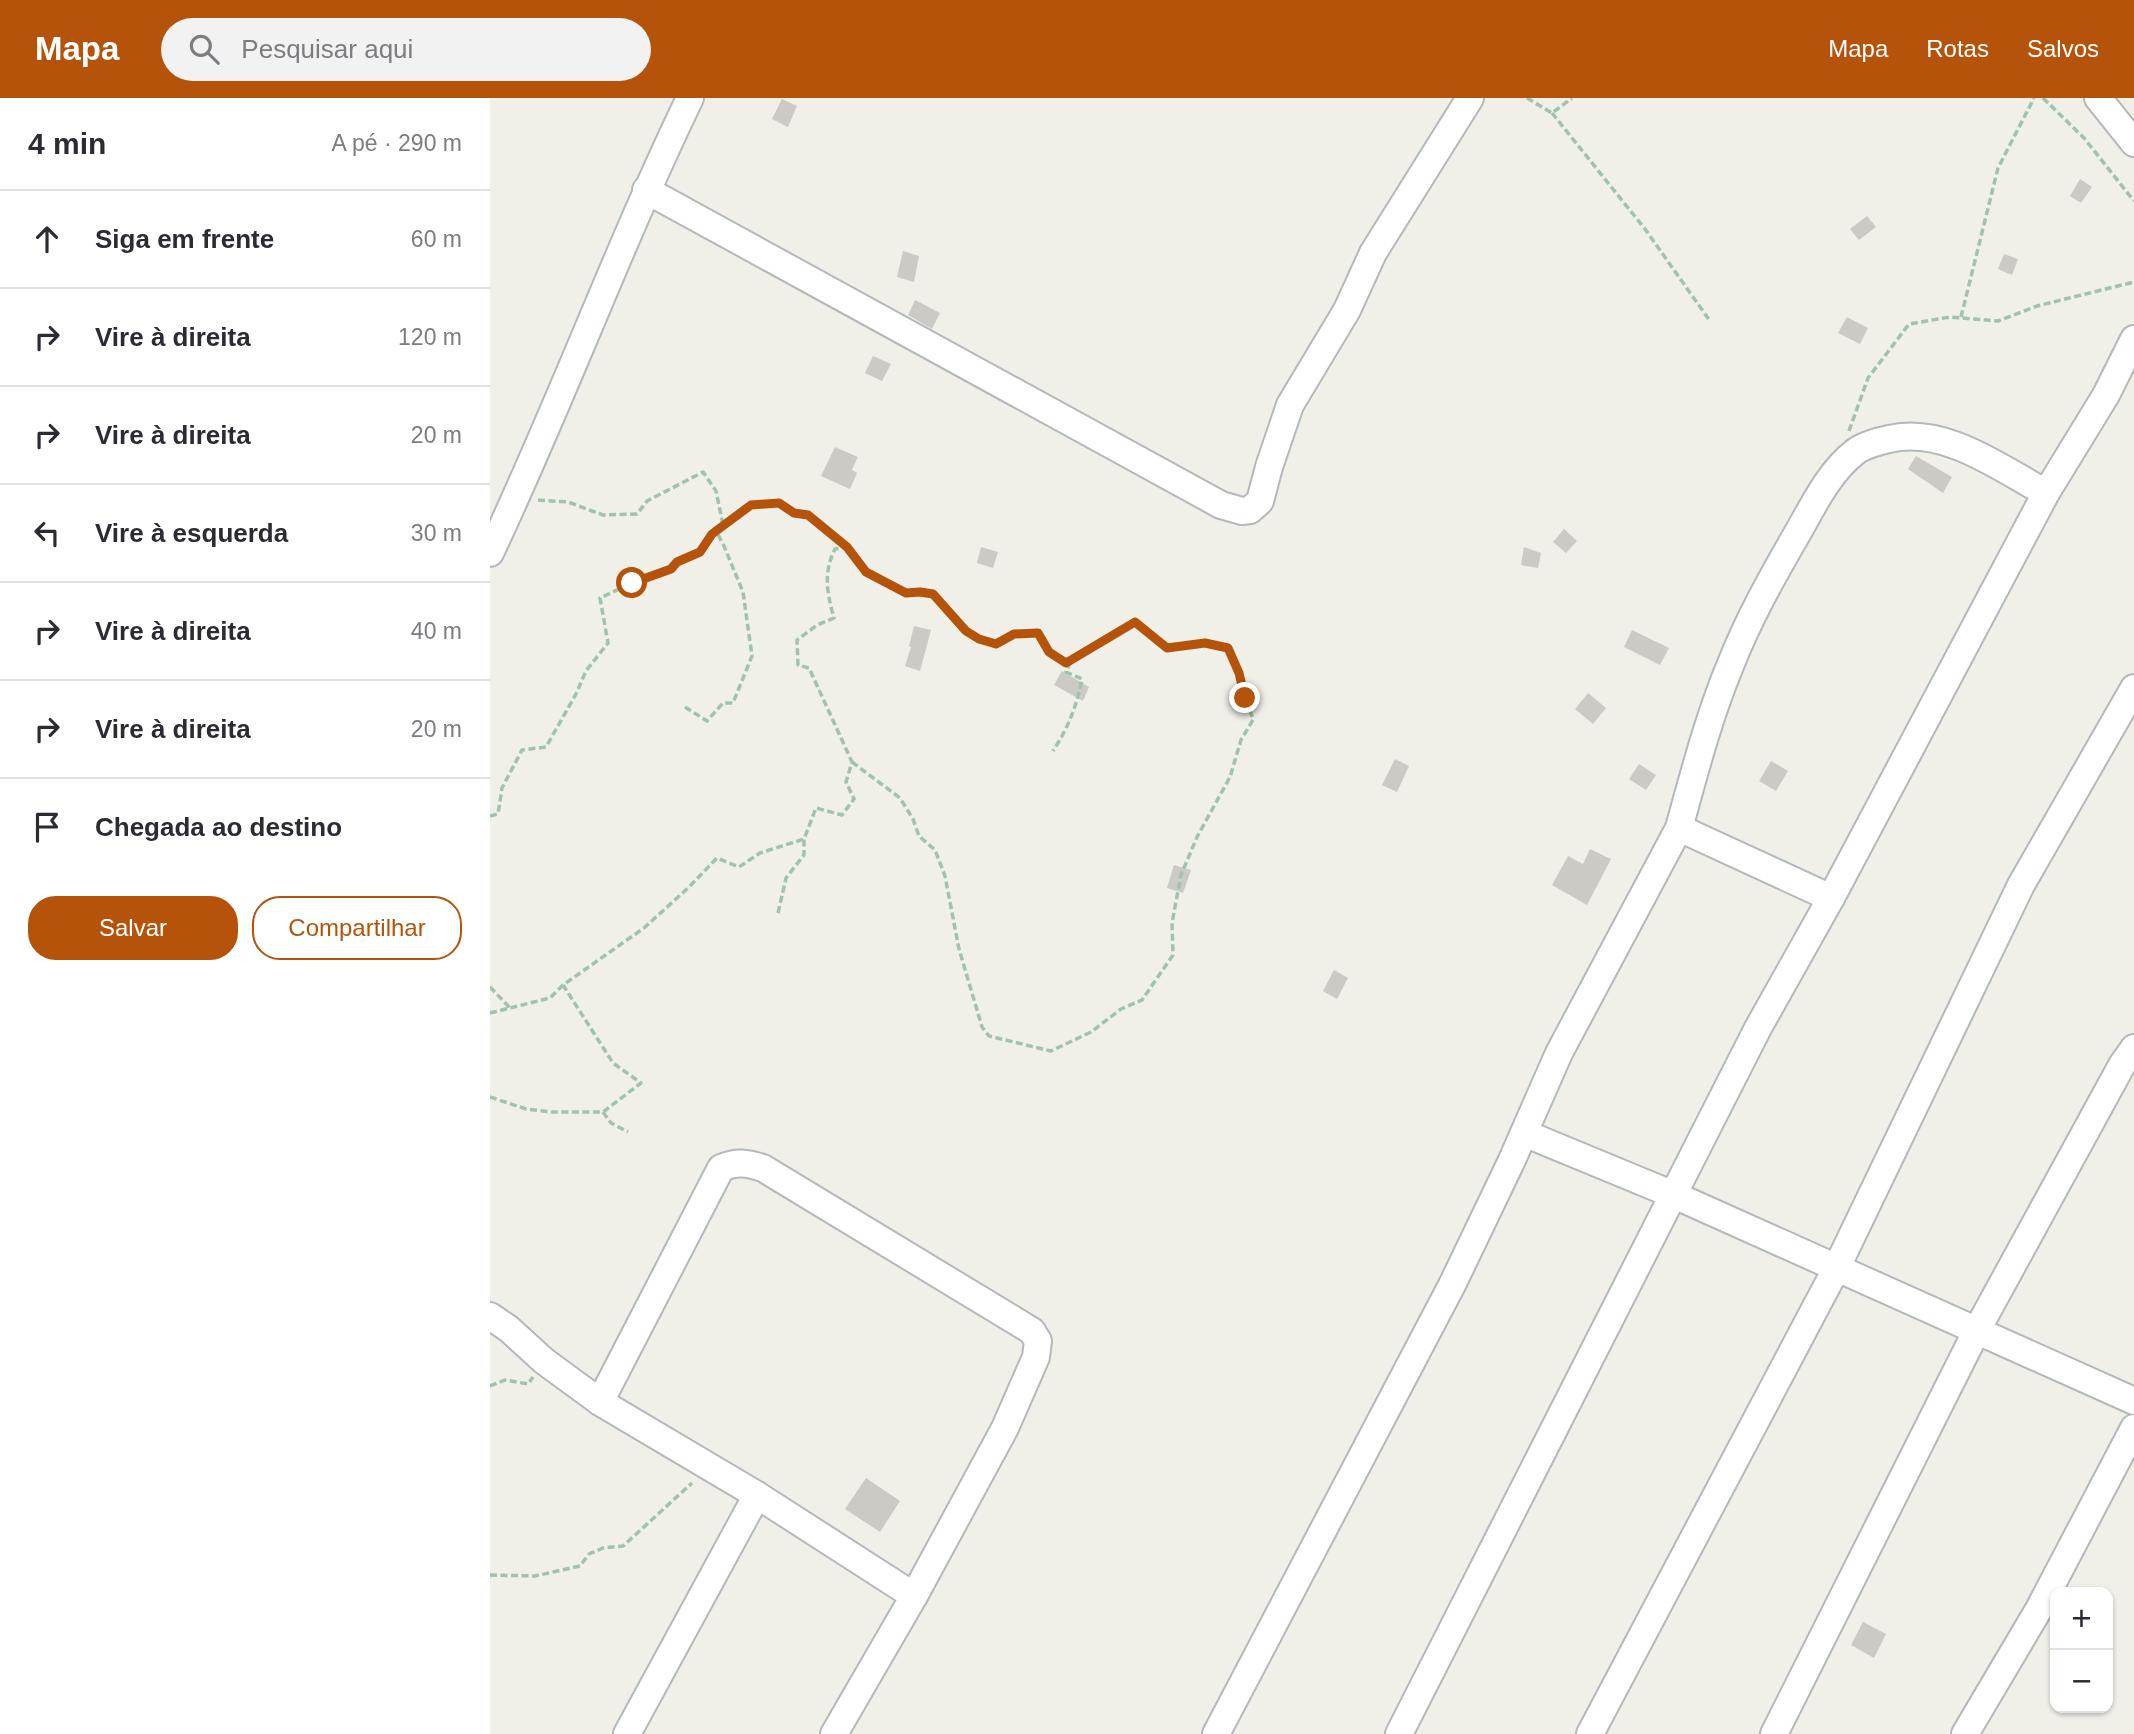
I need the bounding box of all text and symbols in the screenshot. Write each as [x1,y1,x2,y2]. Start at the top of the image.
search box [161,18,651,81]
text: Mapa [35,30,119,67]
icon: search [185,30,223,68]
text: Pesquisar aqui [241,34,413,64]
text: Mapa [1828,35,1888,62]
text: Rotas [1926,35,1989,62]
text: Salvos [2027,35,2099,62]
text: 4 min [28,127,106,160]
text: A pé · 290 m [332,130,462,156]
icon: ahead [28,220,66,258]
text: Siga em frente [95,224,274,254]
text: 60 m [411,226,462,252]
icon: right [28,318,66,356]
text: Vire à direita [95,322,251,352]
text: 120 m [398,324,462,350]
icon: right [28,416,66,454]
text: Vire à direita [95,420,251,450]
text: 20 m [411,422,462,448]
icon: left [28,514,66,552]
text: Vire à esquerda [95,518,288,548]
text: 30 m [411,520,462,546]
route start [616,567,647,598]
icon: right [28,612,66,650]
text: Vire à direita [95,616,251,646]
text: 40 m [411,618,462,644]
route end [1229,682,1260,713]
icon: right [28,710,66,748]
text: Vire à direita [95,714,251,744]
text: 20 m [411,716,462,742]
icon: arrive [28,808,66,846]
text: Chegada ao destino [95,812,342,842]
button: Salvar [28,896,238,960]
button: Compartilhar [252,896,462,960]
map controls [2050,1587,2113,1713]
button: + [2050,1587,2113,1650]
button: − [2050,1650,2113,1713]

